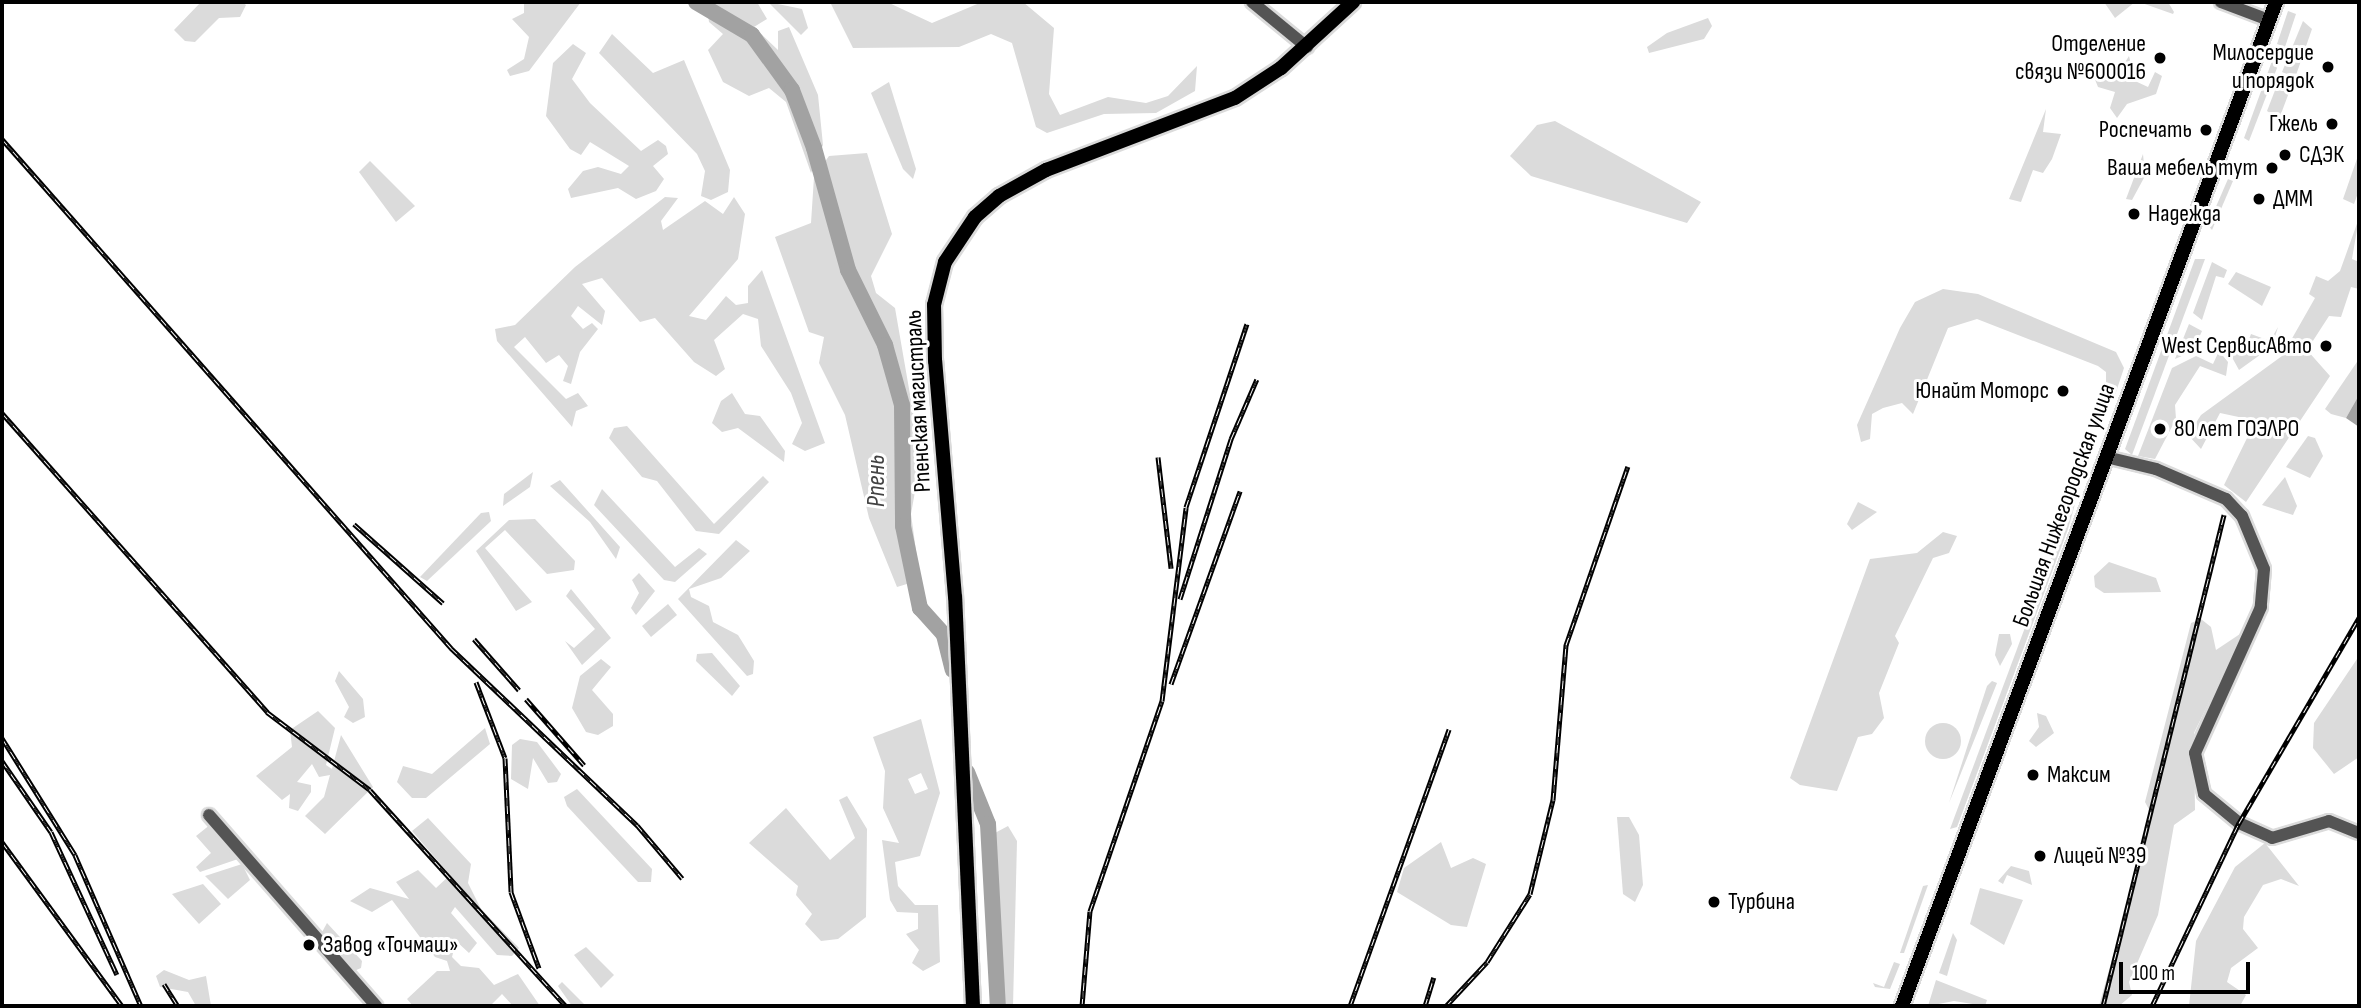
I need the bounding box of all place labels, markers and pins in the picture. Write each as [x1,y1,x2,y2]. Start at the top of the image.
place label: Отделение связи №600016 [2015,30,2146,86]
place label: Милосердие и порядок [2213,39,2314,95]
marker: Отделение связи №600016 [2152,50,2168,66]
marker: Милосердие и порядок [2320,59,2336,75]
place label: Гжель [2269,110,2318,138]
place label: Роспечать [2099,116,2192,144]
marker: Гжель [2324,116,2340,132]
marker: Роспечать [2198,122,2214,138]
place label: СДЭК [2299,141,2344,169]
marker: СДЭК [2277,147,2293,163]
place label: Ваша мебель тут [2107,154,2258,182]
marker: Ваша мебель тут [2264,160,2280,176]
place label: ДММ [2273,185,2313,213]
marker: ДММ [2251,191,2267,207]
place label: Надежда [2148,200,2221,228]
marker: Надежда [2126,206,2142,222]
place label: West СервисАвто [2161,332,2312,360]
marker: West СервисАвто [2318,338,2334,354]
place label: Юнайт Моторс [1915,377,2049,405]
marker: Юнайт Моторс [2055,383,2071,399]
place label: 80 лет ГОЭЛРО [2174,415,2299,443]
marker: 80 лет ГОЭЛРО [2152,421,2168,437]
place label: Максим [2047,761,2111,789]
marker: Максим [2025,767,2041,783]
place label: Лицей №39 [2054,842,2146,870]
marker: Лицей №39 [2032,848,2048,864]
place label: Турбина [1728,888,1795,916]
marker: Турбина [1706,894,1722,910]
place label: Завод «Точмаш» [323,931,459,959]
marker: Завод «Точмаш» [301,937,317,953]

